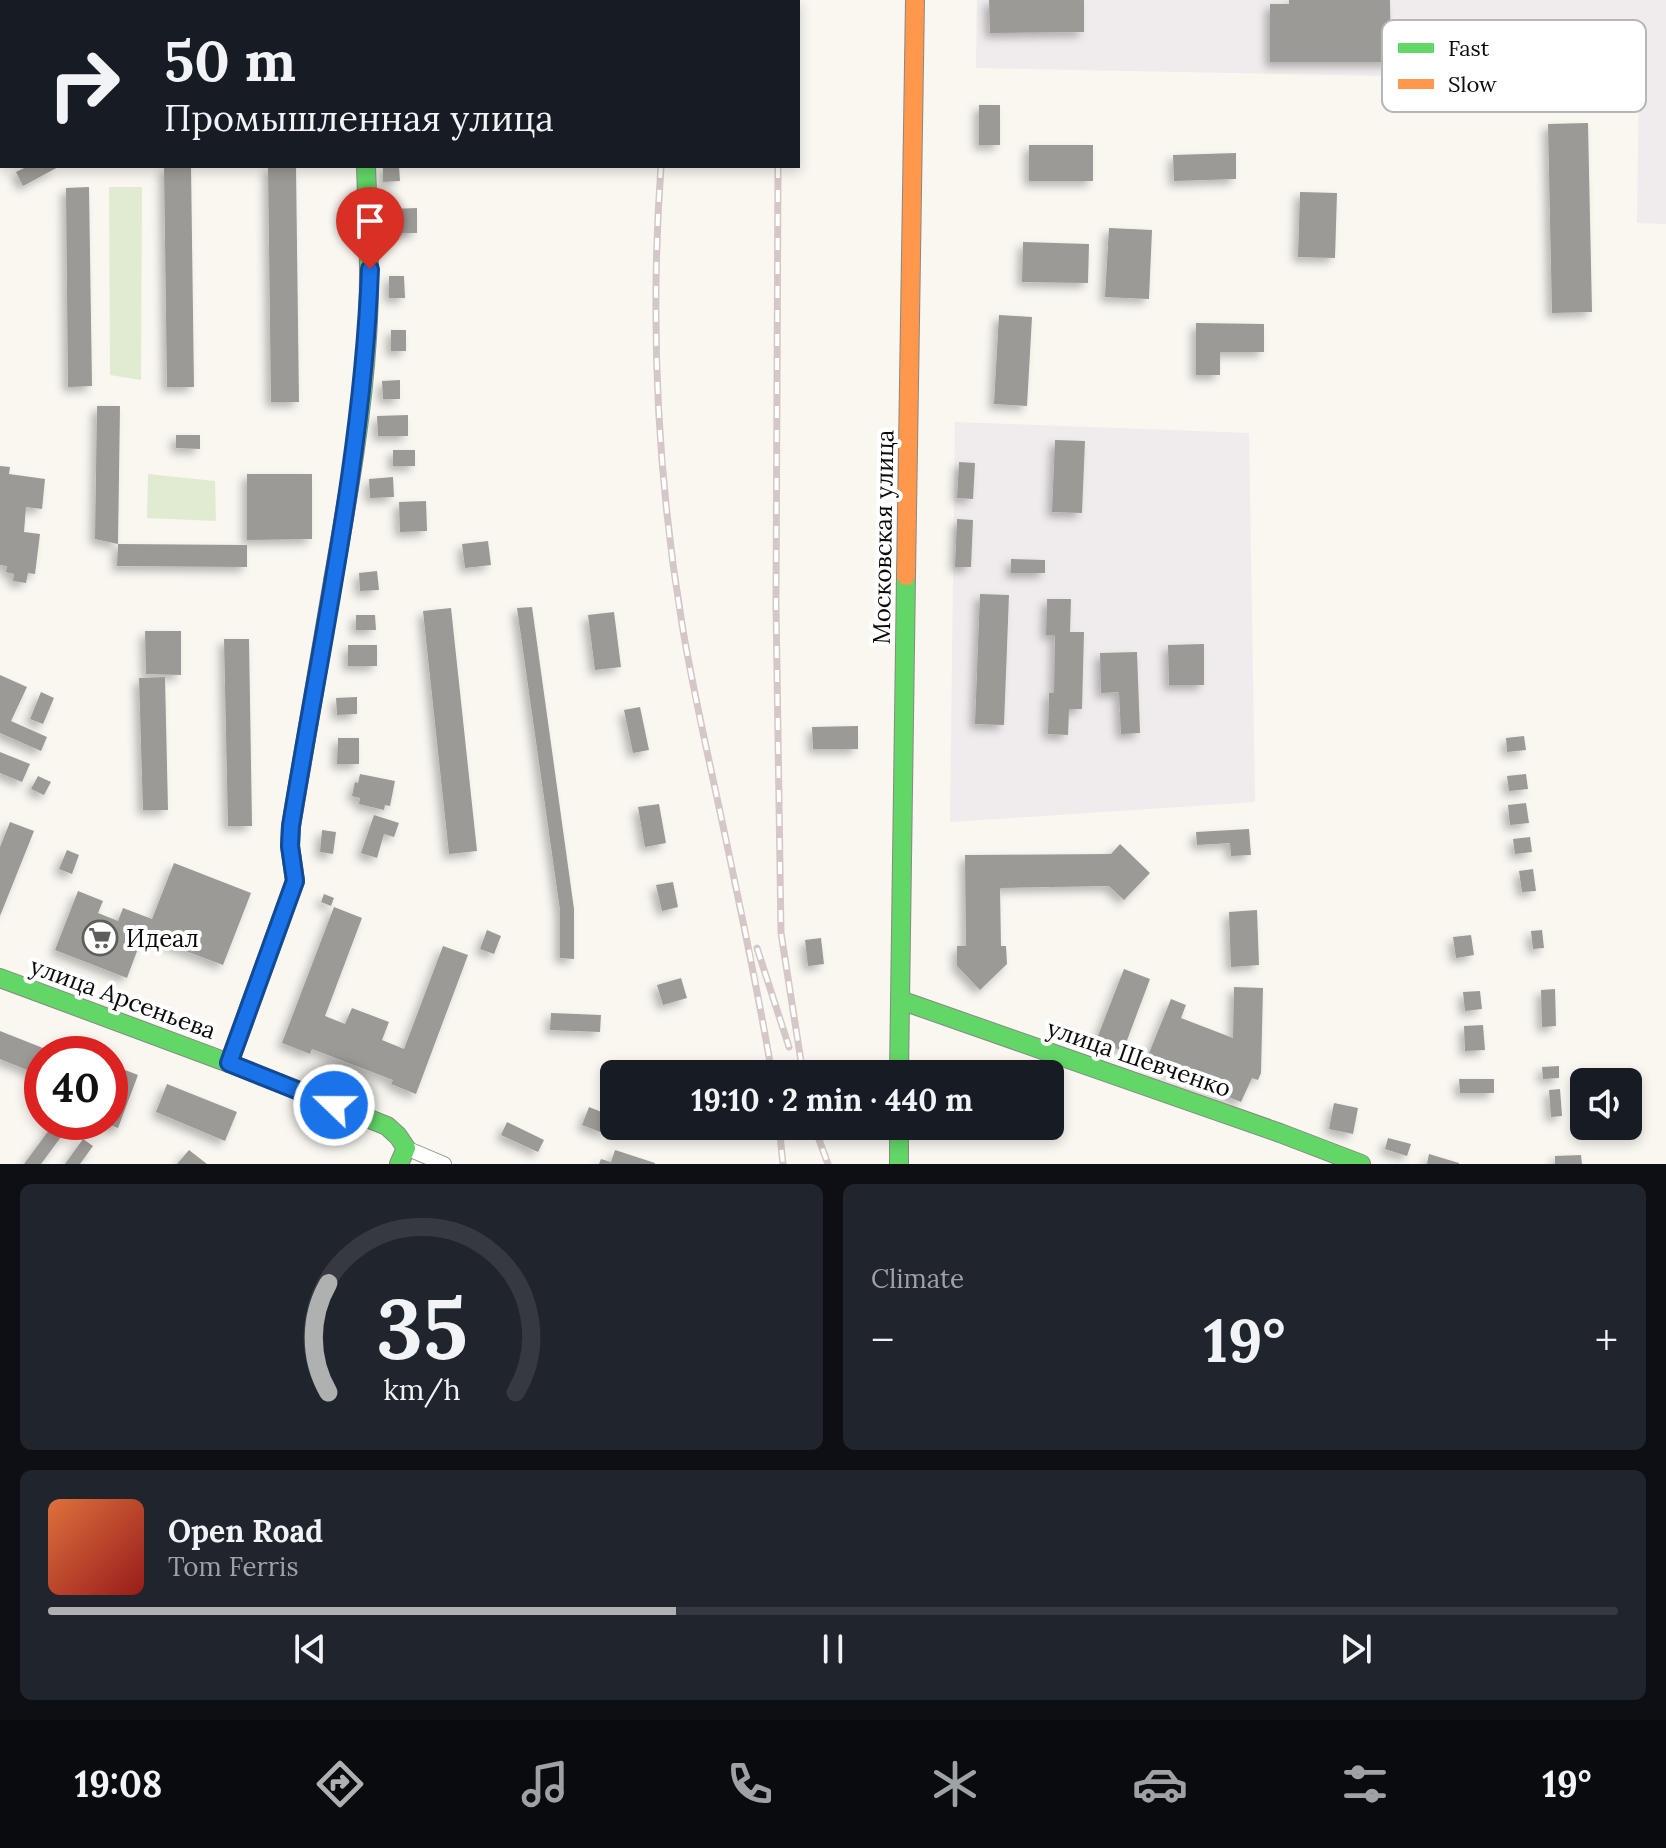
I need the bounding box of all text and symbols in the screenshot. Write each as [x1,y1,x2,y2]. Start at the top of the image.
legend [1382,20,1646,112]
text: 50 m [164,25,296,96]
icon: right [32,32,136,136]
text: Fast [1448,34,1490,62]
text: Slow [1448,70,1497,98]
text: Промышленная улица [164,95,554,141]
pin [336,187,404,269]
icon: arrive [348,199,392,243]
street label: Московская улица [866,429,900,645]
supermarket icon: Идеал [81,919,119,957]
place label: Идеал [126,923,199,954]
street label: улица Арсеньева [26,950,220,1046]
street label: улица Шевченко [1043,1012,1235,1104]
speed limit sign: 40 [24,1036,128,1140]
position arrow [292,1063,376,1147]
map controls [1570,1068,1642,1140]
button: sound [1570,1068,1642,1140]
text: 19:10 · 2 min · 440 m [691,1081,973,1119]
text: Climate [871,1262,964,1295]
text: 35 [376,1275,467,1382]
text: 19° [1204,1302,1285,1378]
text: − [871,1312,894,1368]
text: + [1595,1312,1618,1368]
text: km/h [383,1371,460,1408]
text: Open Road [168,1512,323,1550]
text: Tom Ferris [168,1550,298,1583]
icon: previous [288,1627,332,1671]
icon: pause [811,1627,855,1671]
icon: next [1334,1627,1378,1671]
icon: directions [312,1756,368,1812]
icon: music [517,1756,573,1812]
icon: phone [722,1756,778,1812]
icon: climate [927,1756,983,1812]
icon: car [1132,1756,1188,1812]
icon: filters [1337,1756,1393,1812]
text: 19:08 [75,1761,162,1807]
text: 19° [1542,1761,1591,1807]

